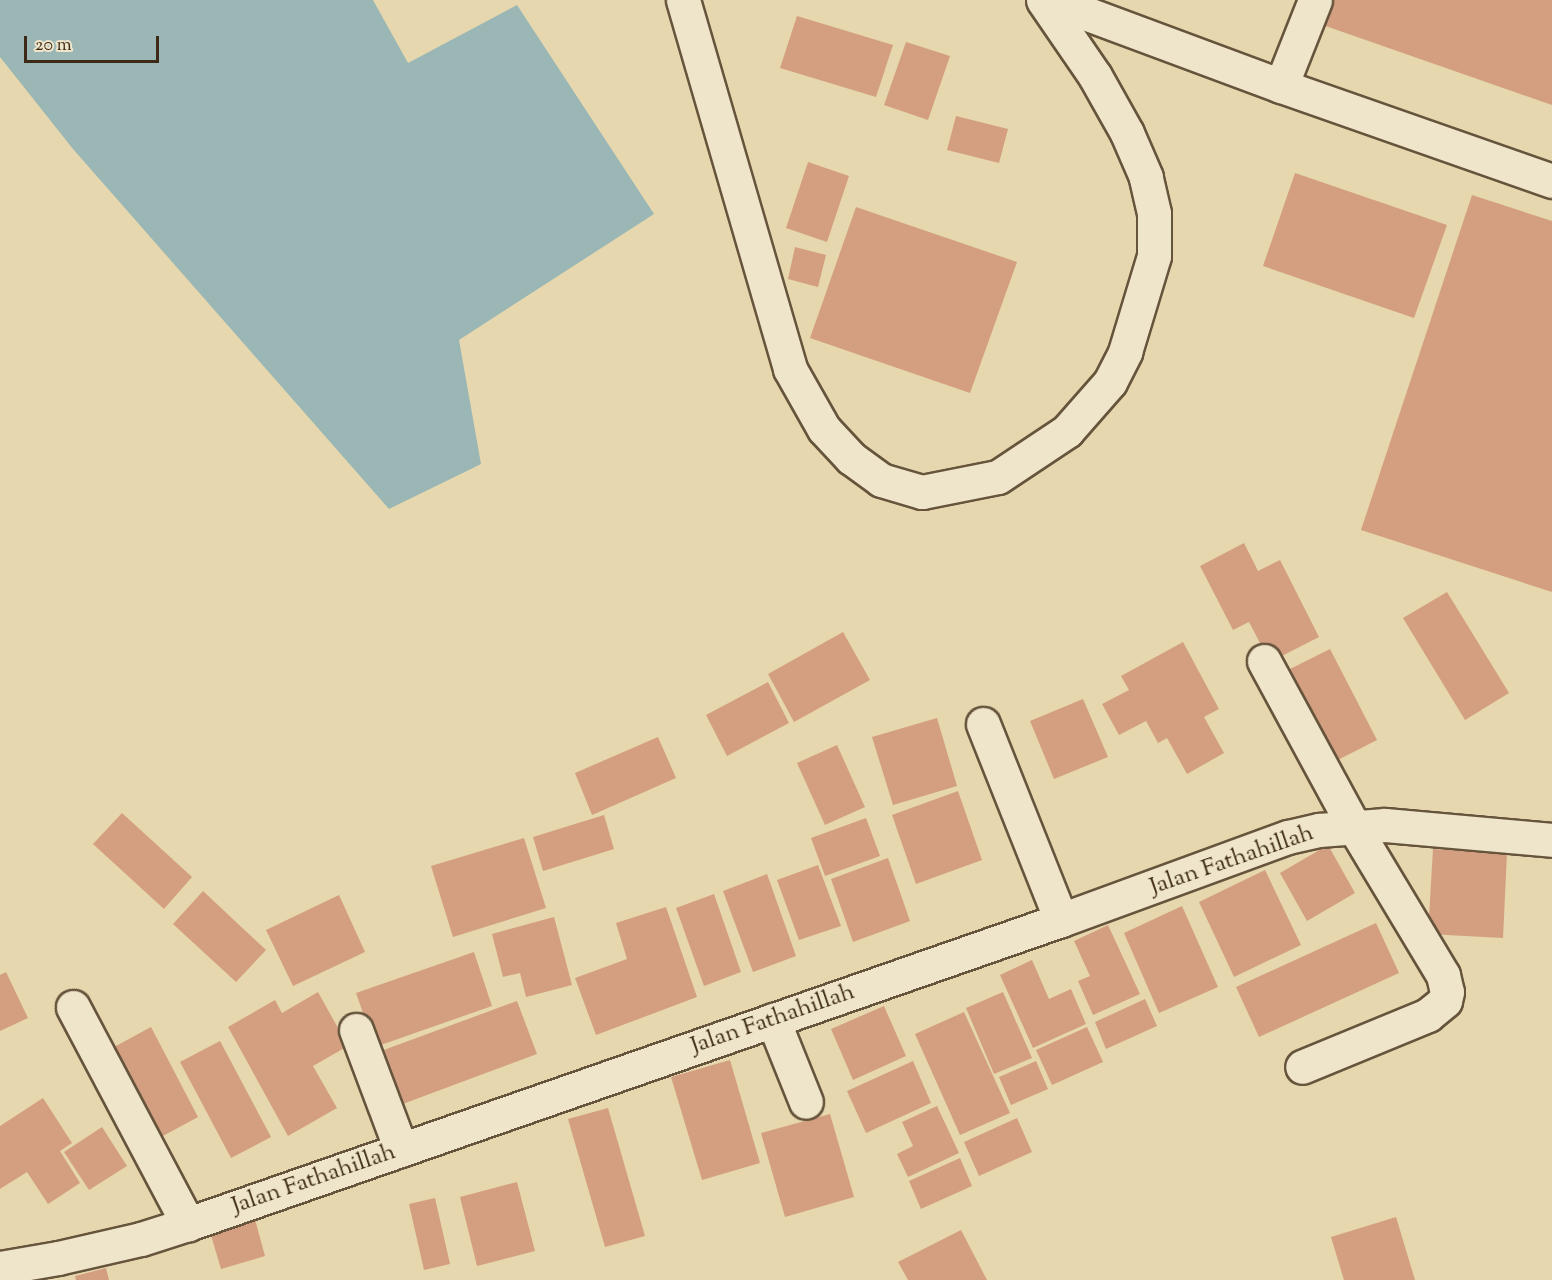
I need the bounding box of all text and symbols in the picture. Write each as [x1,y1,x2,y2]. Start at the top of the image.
scale bar [27,24,162,62]
text: 20 m [35,33,72,59]
street label: Jalan Fathahillah [1146,819,1318,903]
street label: Jalan Fathahillah [687,978,859,1062]
street label: Jalan Fathahillah [228,1138,400,1222]

